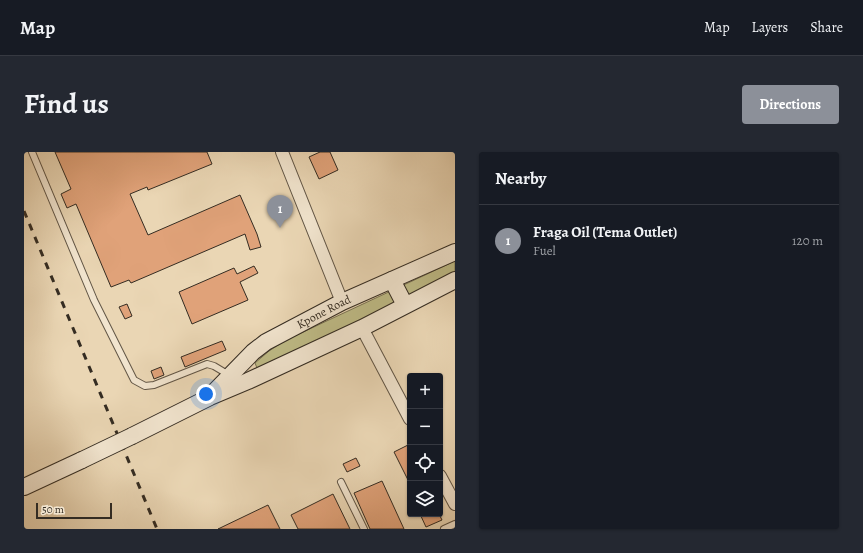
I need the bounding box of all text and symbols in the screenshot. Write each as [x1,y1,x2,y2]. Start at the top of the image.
text: Map [20,15,55,41]
text: Map [704,18,730,37]
text: Layers [752,18,788,37]
text: Share [810,18,843,37]
text: Find us [24,85,109,123]
button: Directions [742,85,839,124]
text: Nearby [495,167,546,190]
pin: 1 [267,195,293,228]
text: Fraga Oil (Tema Outlet) [533,222,677,242]
text: 1 [506,232,510,249]
text: 120 m [792,232,823,249]
text: Fuel [533,242,556,259]
street label: Kpone Road [294,291,354,332]
map controls [407,373,443,517]
button: + [407,373,443,409]
your location [196,384,216,404]
button: − [407,409,443,445]
button: locate [407,445,443,481]
button: layers [407,481,443,517]
scale bar [36,501,112,520]
text: 50 m [42,502,64,517]

